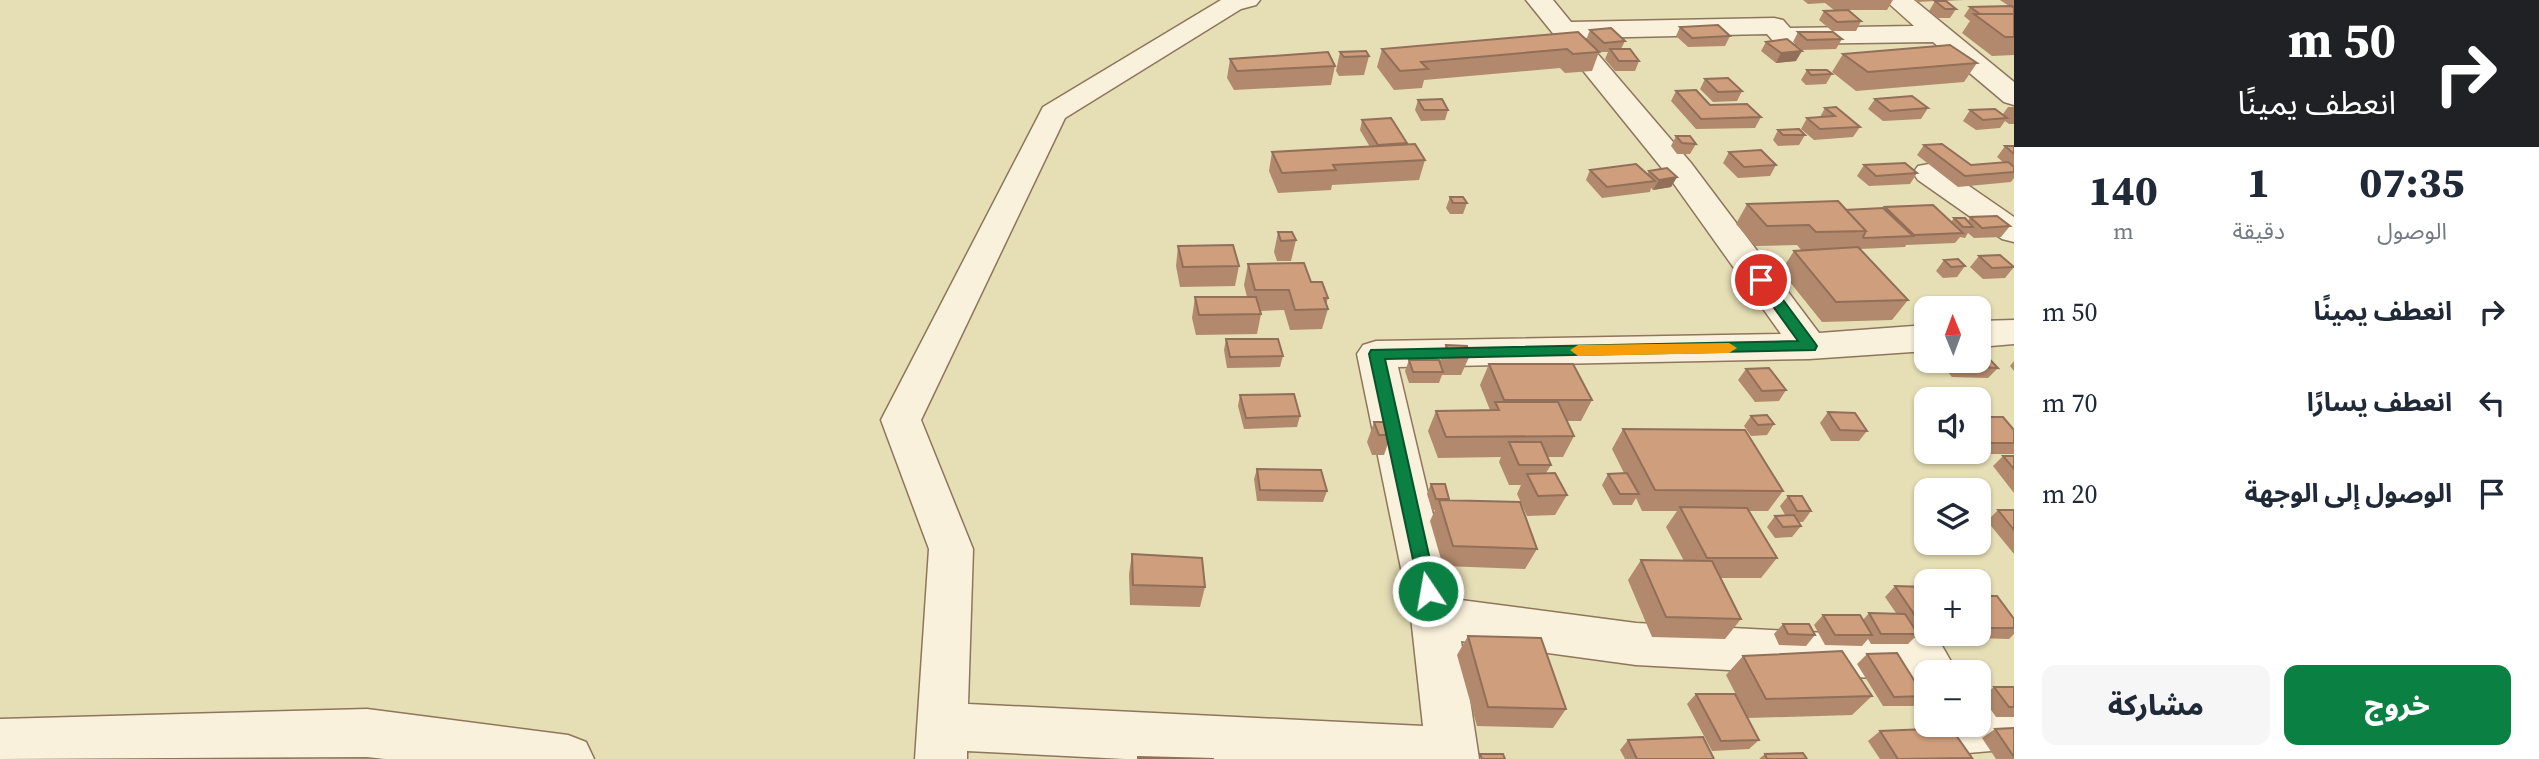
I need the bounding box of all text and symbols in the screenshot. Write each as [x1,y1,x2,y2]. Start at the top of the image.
text: 50 m [2288,6,2396,73]
icon: right [2420,28,2511,119]
text: انعطف يمينًا [2238,81,2396,125]
text: 1 [2247,153,2270,211]
text: 07:35 [2359,153,2465,211]
text: 140 [2089,161,2158,219]
text: m [2113,215,2134,247]
text: دقيقة [2232,215,2285,247]
text: الوصول [2377,215,2447,247]
pin [1731,250,1791,310]
icon: arrive [1742,261,1780,299]
text: انعطف يمينًا [2313,293,2452,329]
icon: right [2473,293,2511,331]
text: 50 m [2042,294,2098,330]
north arrow [1914,296,1992,373]
map controls [1914,296,1991,737]
text: انعطف يسارًا [2307,384,2452,420]
icon: left [2473,384,2511,422]
text: 70 m [2042,385,2098,421]
button: sound [1914,387,1991,464]
text: الوصول إلى الوجهة [2245,475,2452,511]
icon: arrive [2473,475,2511,513]
text: 20 m [2042,476,2098,512]
button: layers [1914,478,1991,555]
position arrow [1391,554,1465,628]
button: + [1914,569,1991,646]
button: − [1914,660,1991,737]
button: مشاركة [2042,665,2270,745]
button: خروج [2284,665,2511,745]

